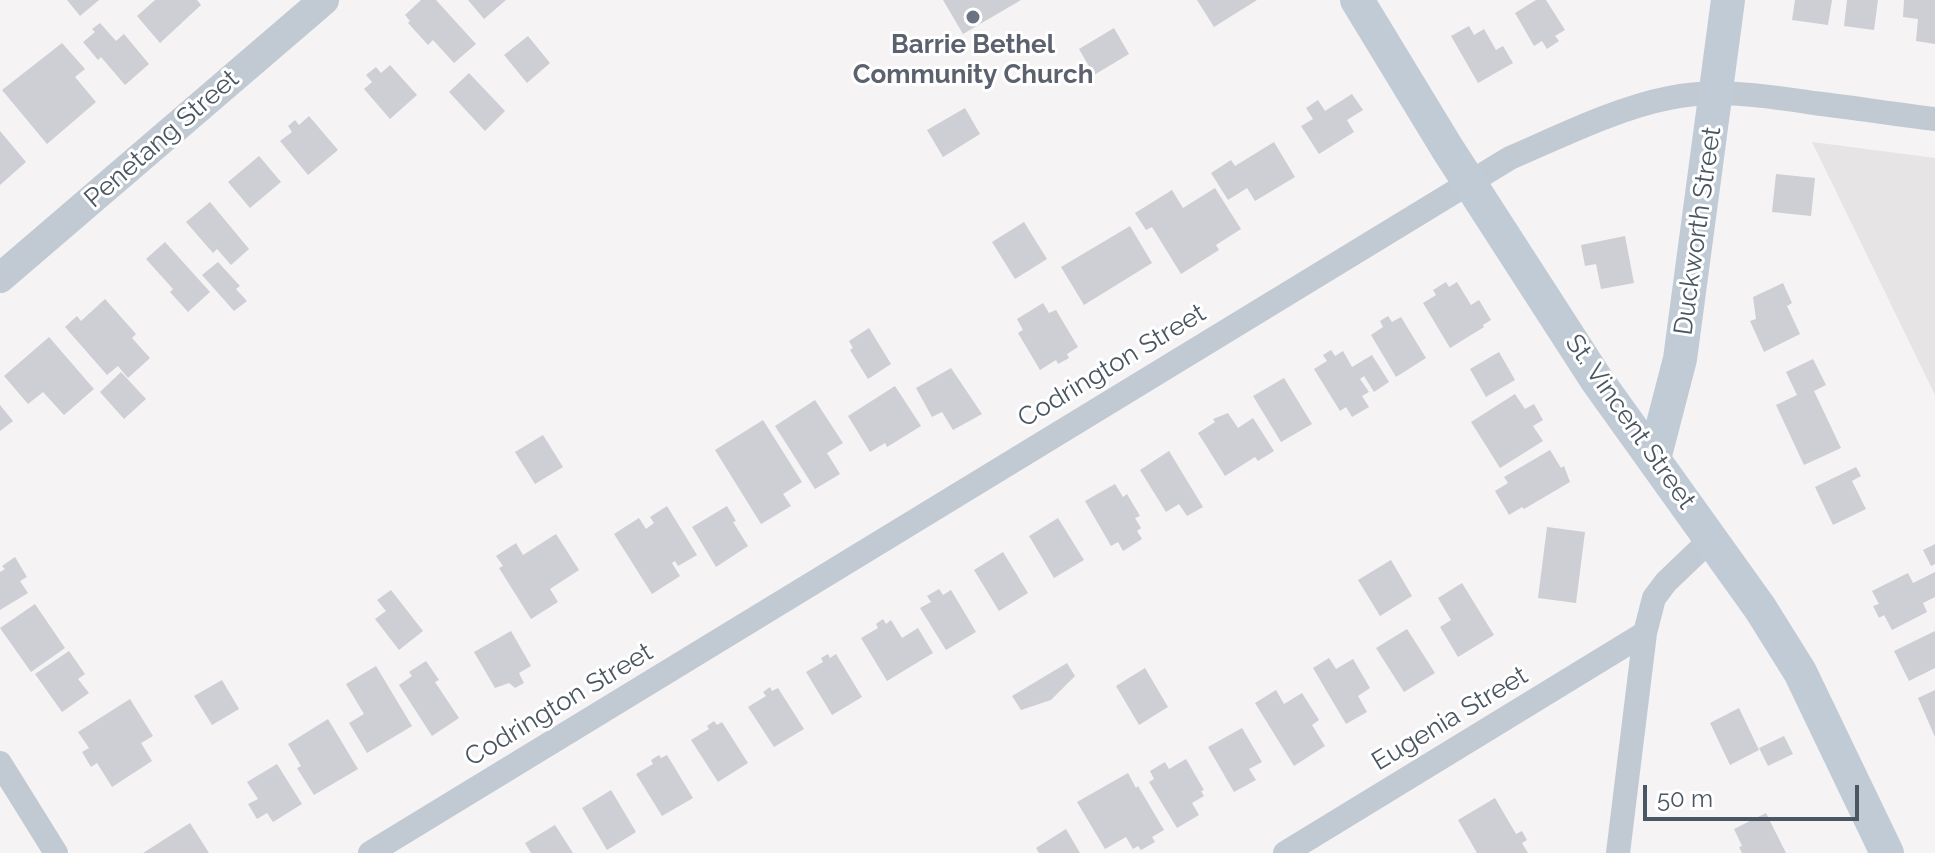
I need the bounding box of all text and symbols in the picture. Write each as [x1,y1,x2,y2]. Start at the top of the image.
marker: Barrie Bethel Community Church [964,8,982,26]
place label: Barrie Bethel Community Church [853,29,1093,90]
street label: Penetang Street [78,63,246,215]
street label: Duckworth Street [1668,125,1728,337]
street label: Codrington Street [1013,298,1211,434]
street label: St. Vincent Street [1558,329,1702,515]
street label: Codrington Street [460,637,658,773]
street label: Eugenia Street [1367,660,1533,778]
scale bar [1647,769,1863,819]
text: 50 m [1657,784,1713,813]

